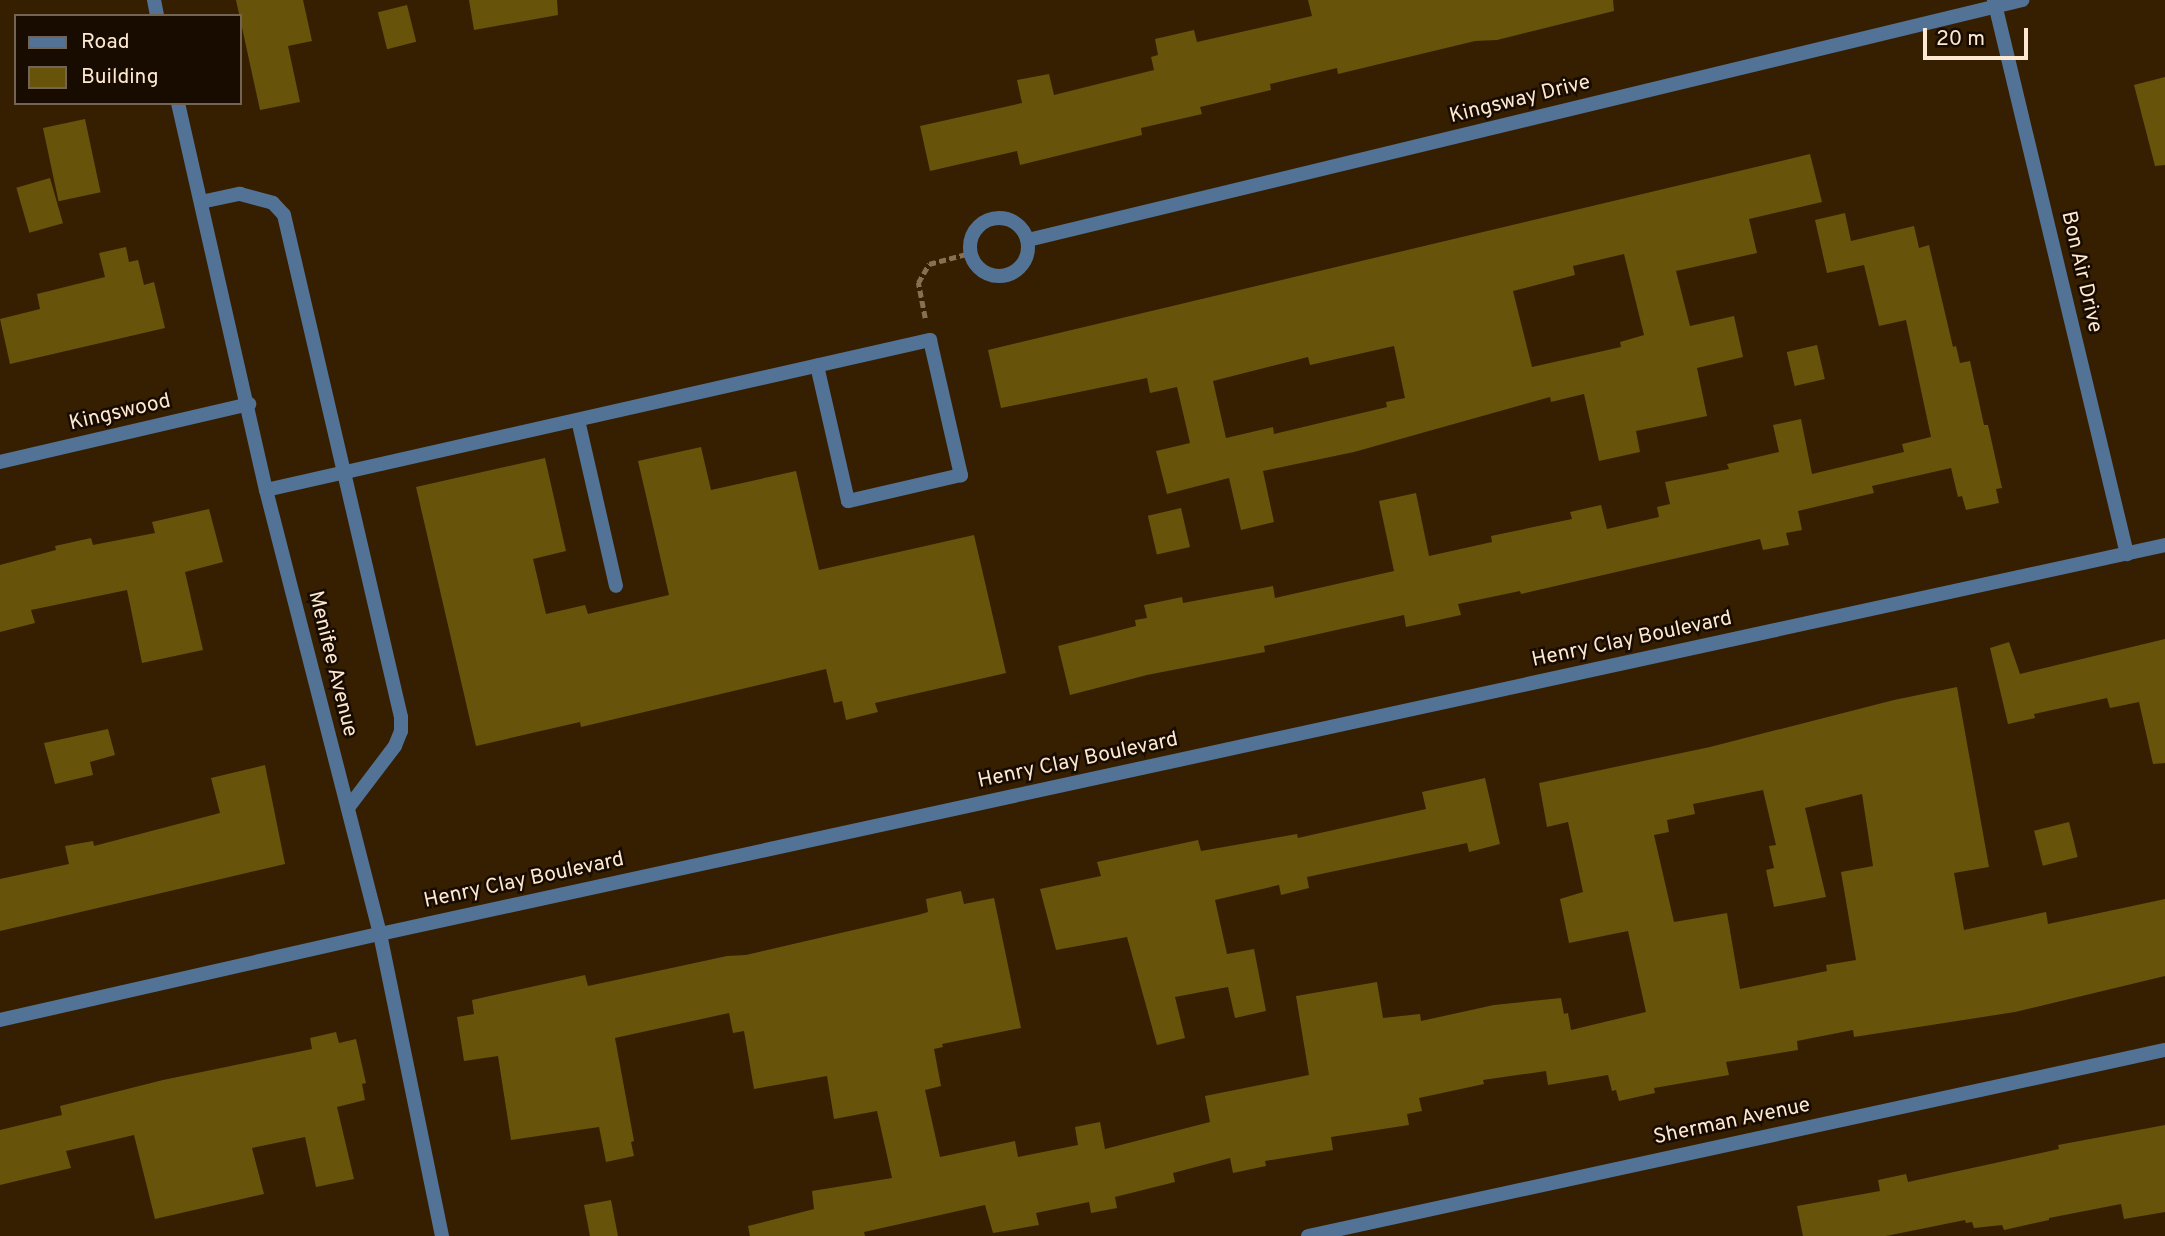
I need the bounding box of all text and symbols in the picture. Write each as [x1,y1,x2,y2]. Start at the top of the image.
legend [14,14,242,105]
scale bar [1927,14,2032,58]
text: 20 m [1936,26,1985,53]
text: Road [81,29,130,56]
text: Building [81,64,159,91]
street label: Kingsway Drive [1447,70,1593,130]
street label: Bon Air Drive [2055,208,2107,336]
street label: Kingswood [67,389,173,437]
street label: Menifee Avenue [302,588,362,740]
street label: Henry Clay Boulevard [1530,606,1734,674]
street label: Henry Clay Boulevard [976,727,1180,795]
street label: Henry Clay Boulevard [422,847,626,915]
street label: Sherman Avenue [1651,1093,1813,1151]

